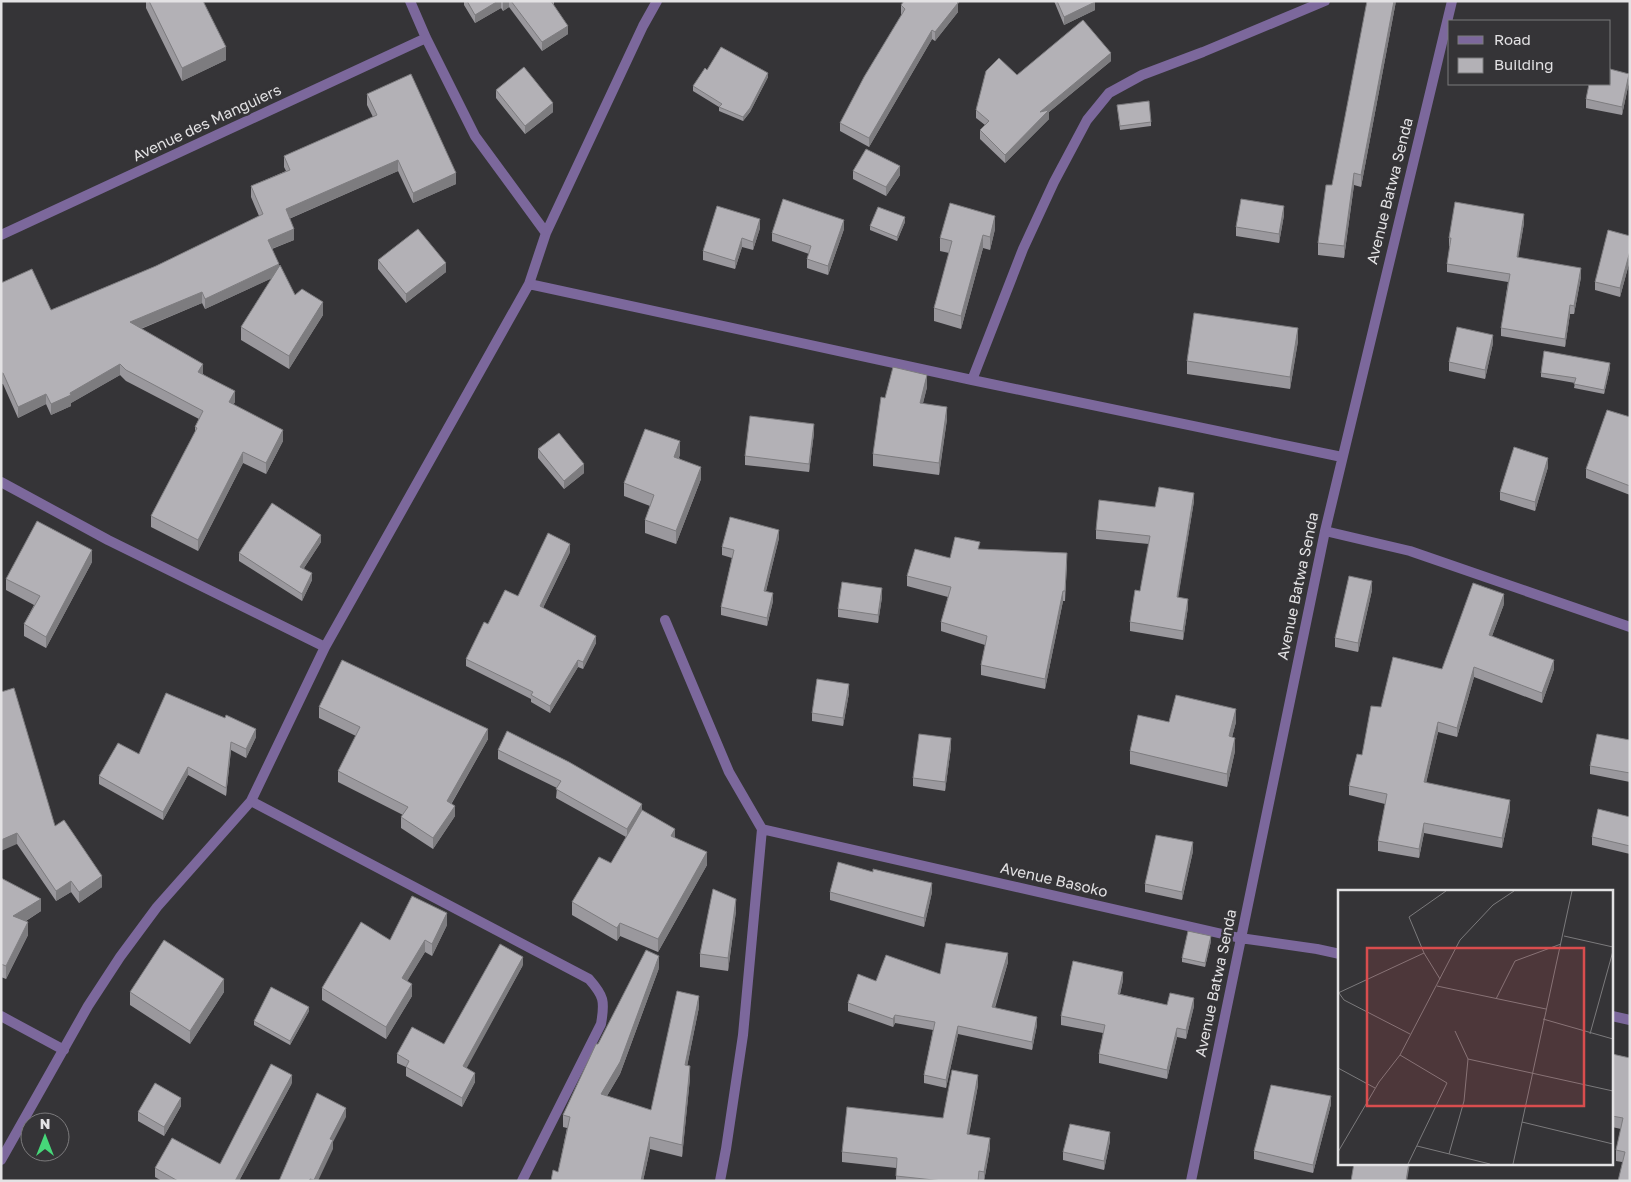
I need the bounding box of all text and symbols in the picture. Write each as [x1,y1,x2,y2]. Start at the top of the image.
legend [1448,20,1611,85]
text: Road [1494,30,1531,48]
text: Building [1494,55,1554,73]
street label: Avenue des Manguiers [129,80,284,164]
street label: Avenue Batwa Senda [1362,116,1416,266]
street label: Avenue Batwa Senda [1273,510,1321,661]
street label: Avenue Basoko [999,858,1110,900]
inset map [1338,890,1614,1164]
street label: Avenue Batwa Senda [1191,907,1239,1058]
north arrow [20,1112,70,1162]
text: N [40,1115,50,1132]

